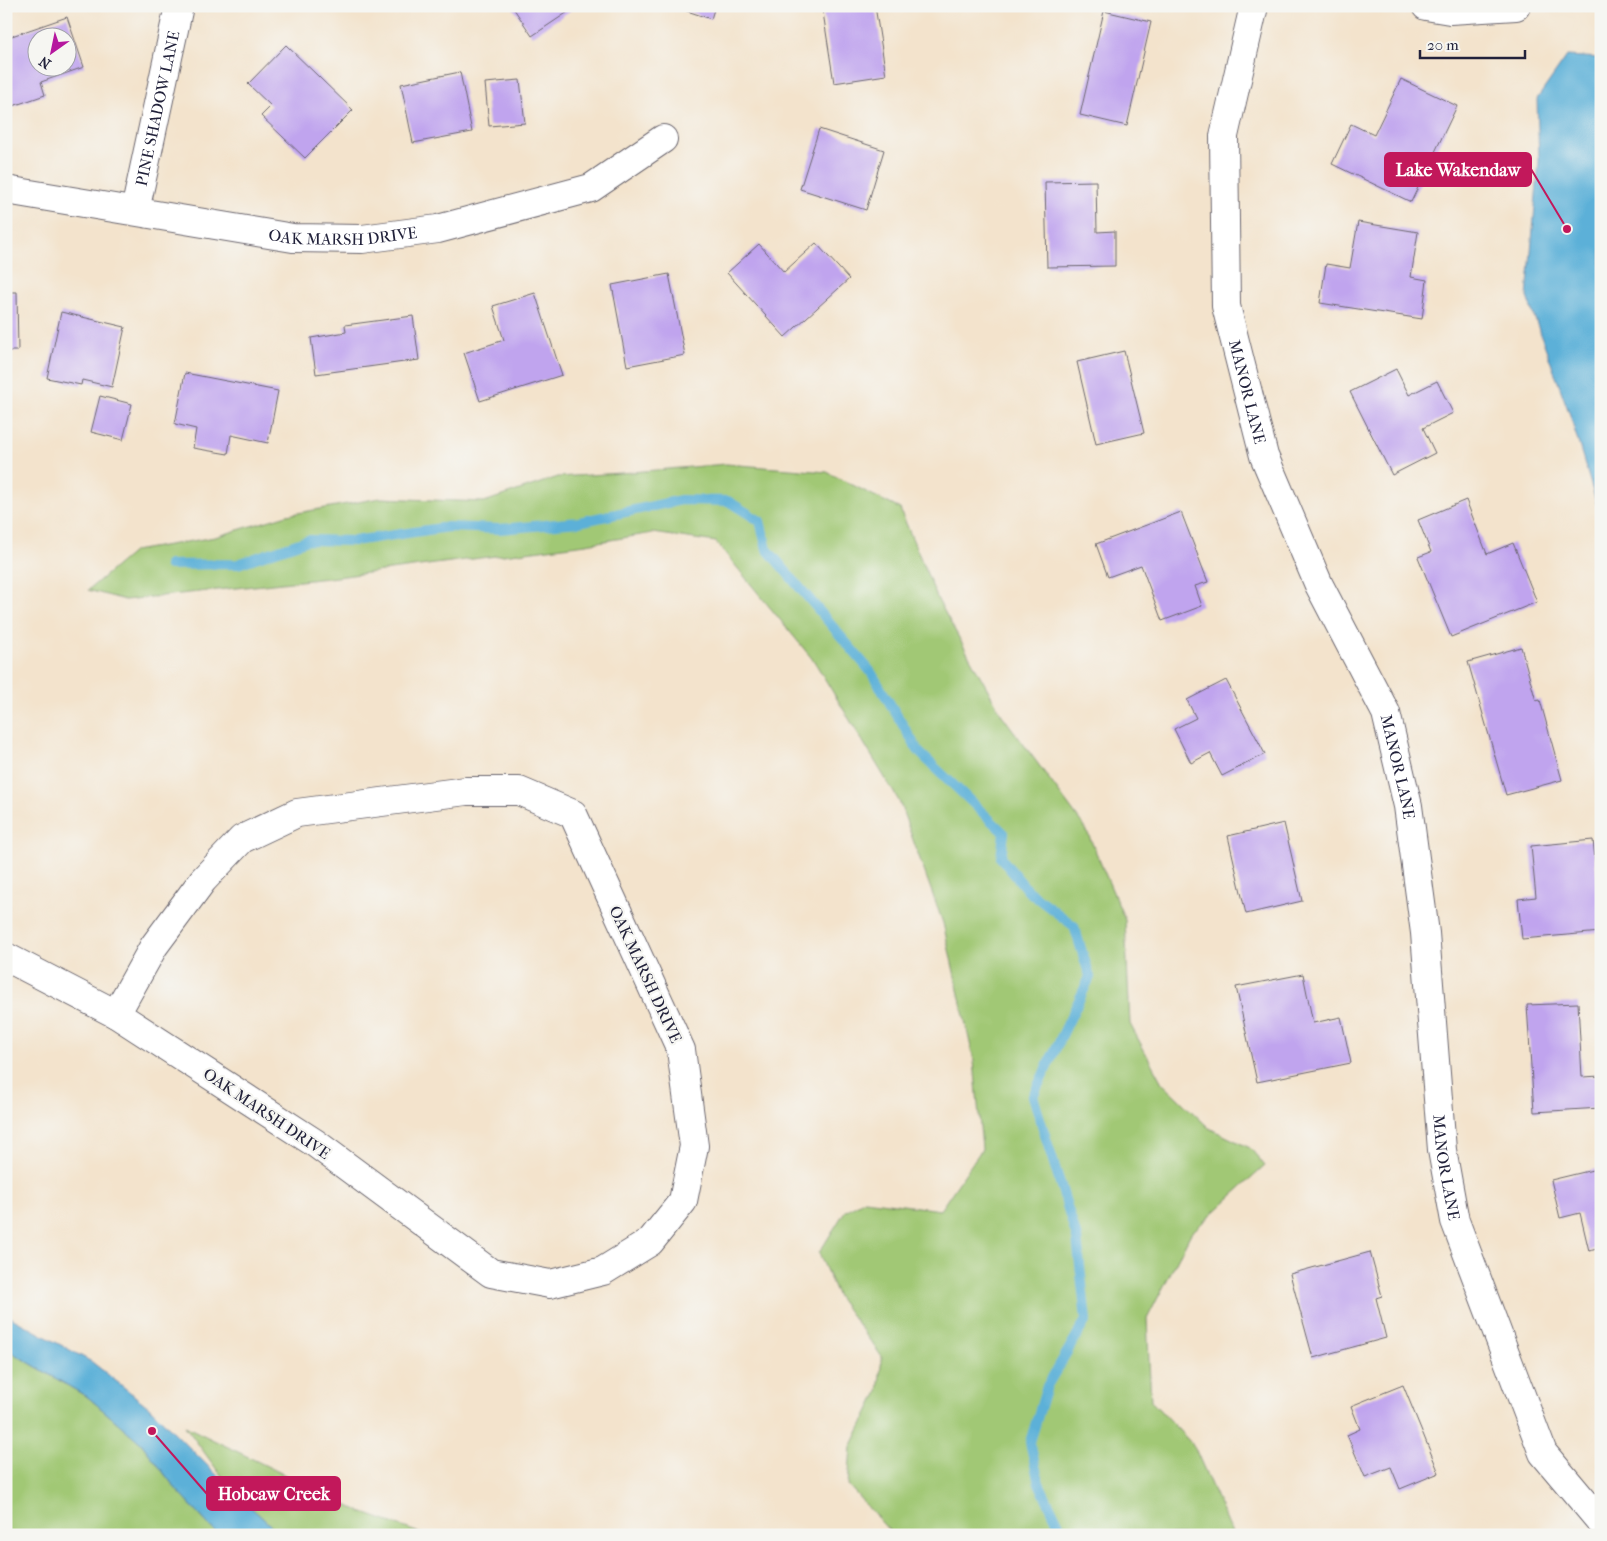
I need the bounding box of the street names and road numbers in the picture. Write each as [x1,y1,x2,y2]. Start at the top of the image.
street label: PINE SHADOW LANE [132,29,183,188]
street label: OAK MARSH DRIVE [267,223,419,249]
street label: MANOR LANE [1225,338,1270,446]
street label: MANOR LANE [1377,713,1419,820]
street label: OAK MARSH DRIVE [605,903,686,1046]
street label: OAK MARSH DRIVE [200,1064,334,1163]
street label: MANOR LANE [1429,1114,1464,1222]

